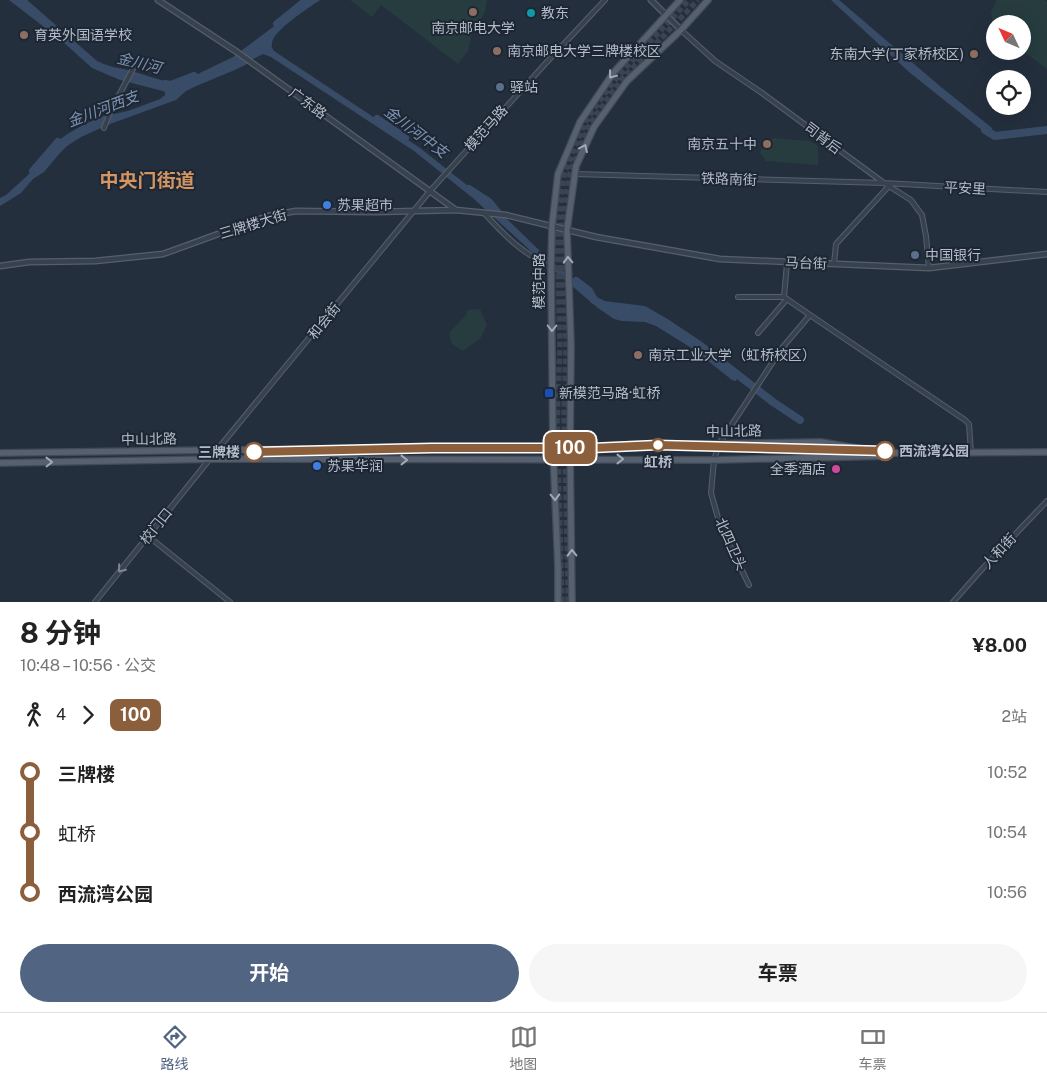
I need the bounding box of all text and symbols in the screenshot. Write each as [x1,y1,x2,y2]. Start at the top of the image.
place label: 教东 [541,5,569,21]
marker: 南京邮电大学 [467,6,479,18]
marker: 教东 [525,7,537,19]
north arrow [986,15,1031,60]
map controls [986,15,1031,115]
place label: 南京邮电大学 [431,20,515,36]
place label: 育英外国语学校 [34,27,132,43]
marker: 育英外国语学校 [18,29,30,41]
place label: 南京邮电大学三牌楼校区 [507,43,661,59]
marker: 南京邮电大学三牌楼校区 [491,45,503,57]
place label: 东南大学(丁家桥校区) [829,46,964,62]
marker: 东南大学(丁家桥校区) [968,48,980,60]
water label: 金川河 [115,49,166,77]
one-way arrow [610,69,618,78]
button: locate [986,70,1031,115]
place label: 驿站 [510,79,538,95]
marker: 驿站 [494,81,506,93]
street label: 广东路 [286,84,330,122]
water label: 金川河西支 [65,86,143,130]
water label: 金川河中支 [381,102,453,162]
street label: 模范马路 [461,102,511,154]
street label: 司背后 [801,119,845,157]
place label: 南京五十中 [687,136,757,152]
marker: 南京五十中 [761,138,773,150]
one-way arrow [578,144,588,153]
district label: 中央门街道 [99,169,195,191]
street label: 铁路南街 [701,170,757,188]
street label: 平安里 [944,179,986,197]
place label: 苏果超市 [337,197,393,213]
marker: 苏果超市 [321,199,333,211]
street label: 三牌楼大街 [217,206,289,242]
place label: 中国银行 [925,247,981,263]
marker: 中国银行 [909,249,921,261]
street label: 模范中路 [531,253,547,309]
street label: 马台街 [785,254,827,272]
one-way arrow [563,255,574,263]
street label: 和会街 [305,300,343,342]
one-way arrow [547,324,557,332]
place label: 南京工业大学（虹桥校区） [648,347,816,363]
marker: 南京工业大学（虹桥校区） [632,349,644,361]
place label: 新模范马路·虹桥 [559,385,660,401]
marker: 新模范马路·虹桥 [543,387,555,399]
street label: 中山北路 [706,423,762,439]
street label: 中山北路 [121,431,177,447]
line badge: 100 [541,432,599,464]
text: 100 [555,437,585,458]
marker: 虹桥 [651,438,665,452]
marker: 西流湾公园 [875,441,895,461]
marker: 三牌楼 [244,442,264,462]
place label: 西流湾公园 [899,443,969,459]
place label: 三牌楼 [198,444,240,460]
one-way arrow [616,454,624,464]
place label: 虹桥 [644,454,672,470]
one-way arrow [400,455,408,465]
one-way arrow [45,457,53,467]
place label: 苏果华润 [327,458,383,474]
marker: 苏果华润 [311,460,323,472]
place label: 全季酒店 [770,461,826,477]
marker: 全季酒店 [830,463,842,475]
one-way arrow [549,493,560,501]
street label: 校门口 [137,505,175,547]
street label: 北四卫头 [712,515,750,573]
street label: 人和街 [979,530,1019,572]
one-way arrow [566,549,577,557]
one-way arrow [119,563,127,572]
text: 8 分钟 [20,616,101,649]
text: ¥8.00 [972,634,1027,656]
text: 10:48 – 10:56 · 公交 [20,656,156,675]
icon: walk [20,701,48,729]
icon: forward [74,701,102,729]
text: 100 [120,704,151,725]
text: 4 [56,705,66,724]
text: 2站 [1001,707,1027,726]
text: 三牌楼 [58,763,115,785]
text: 10:52 [987,763,1027,782]
text: 虹桥 [58,823,96,845]
text: 10:54 [987,823,1027,842]
text: 西流湾公园 [58,883,153,905]
text: 10:56 [987,883,1027,902]
button: 开始 [20,944,519,1002]
button: 车票 [529,944,1027,1002]
tab: 路线 [161,1023,189,1073]
tab: 地图 [510,1023,538,1073]
tab: 车票 [859,1023,887,1073]

